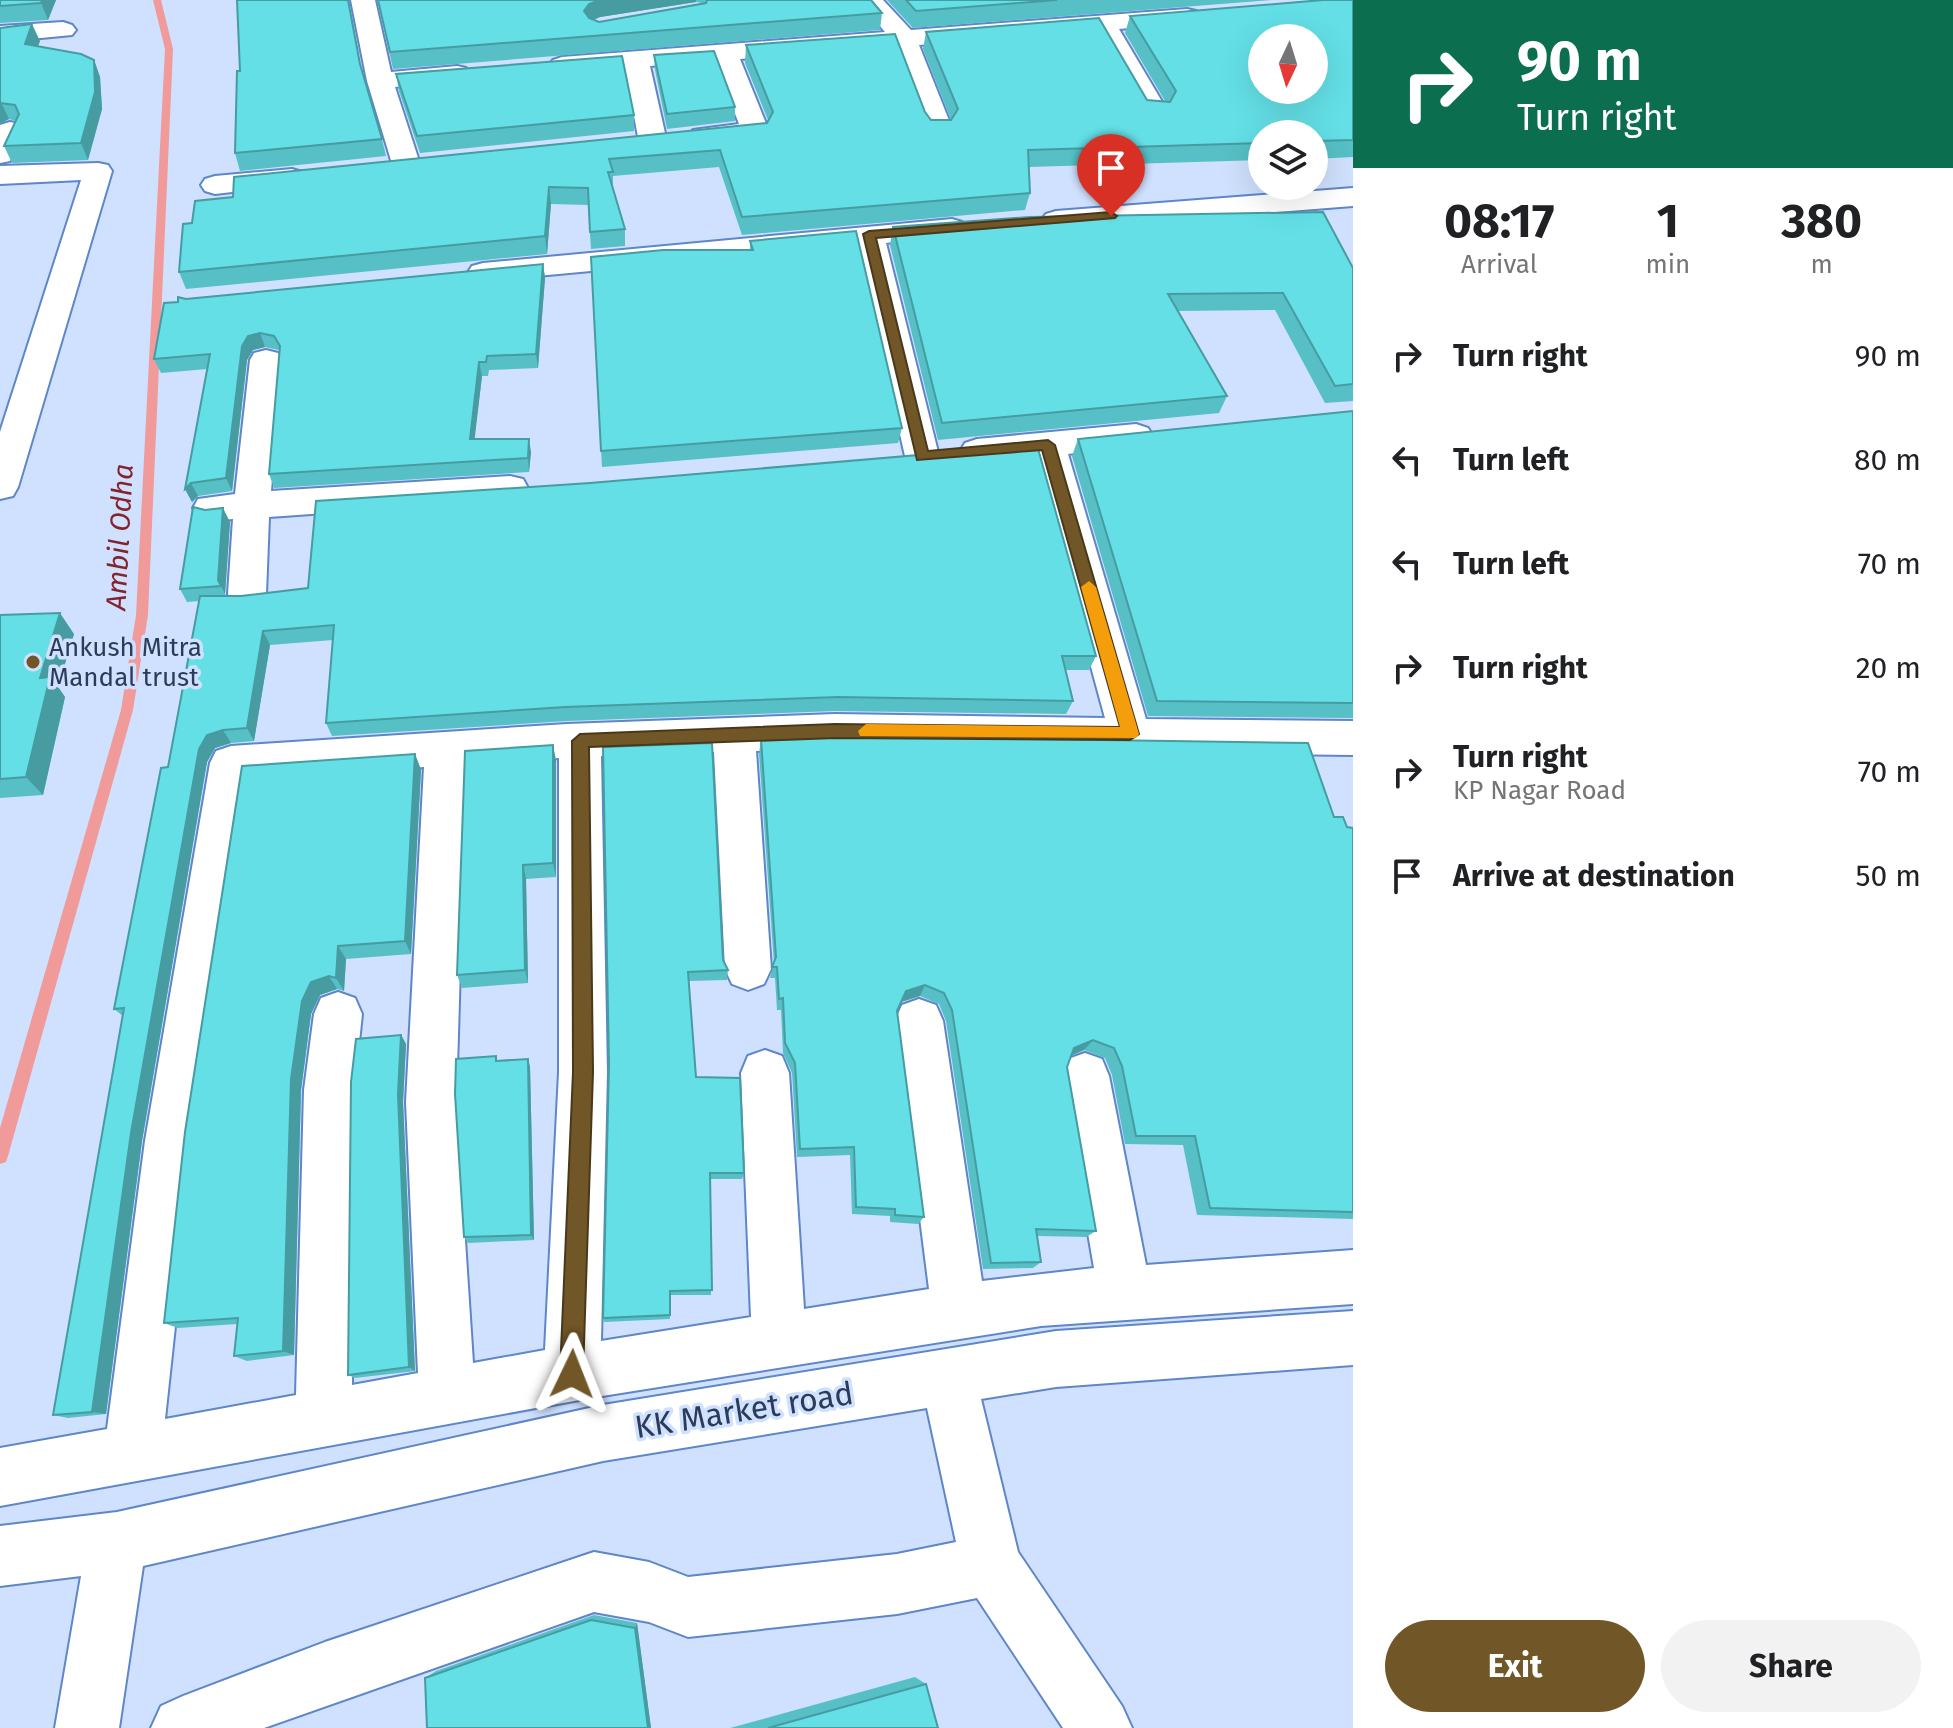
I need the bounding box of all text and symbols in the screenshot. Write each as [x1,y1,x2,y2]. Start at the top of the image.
north arrow [1248,24,1328,104]
map controls [1248,24,1328,200]
text: 90 m [1517,28,1642,95]
icon: right [1385,32,1489,136]
text: Turn right [1517,96,1677,140]
button: layers [1248,120,1328,200]
pin [1077,134,1145,216]
icon: arrive [1089,146,1133,190]
text: 08:17 [1444,192,1554,250]
text: 1 [1657,192,1679,250]
text: 380 [1781,192,1862,250]
text: Arrival [1461,249,1537,280]
text: min [1645,249,1690,280]
text: m [1810,249,1833,280]
icon: right [1385,334,1429,378]
text: Turn right [1453,338,1588,374]
text: 90 m [1855,338,1921,374]
icon: left [1385,438,1429,482]
text: Turn left [1453,442,1569,478]
text: 80 m [1854,442,1921,478]
water label: Ambil Odha [99,463,140,612]
icon: left [1385,542,1429,586]
text: Turn left [1453,546,1569,582]
text: 70 m [1858,546,1921,582]
place label: Ankush Mitra Mandal trust [49,632,202,693]
icon: right [1385,646,1429,690]
text: Turn right [1453,650,1588,686]
text: 20 m [1856,650,1921,686]
marker: Ankush Mitra Mandal trust [24,653,42,671]
text: Turn right [1453,739,1588,775]
icon: right [1385,750,1429,794]
text: 70 m [1858,754,1921,790]
text: KP Nagar Road [1453,775,1626,806]
icon: arrive [1385,854,1429,898]
text: Arrive at destination [1453,858,1735,894]
text: 50 m [1856,858,1921,894]
position arrow [530,1332,614,1416]
street label: KK Market road [632,1374,856,1446]
button: Exit [1385,1620,1645,1712]
button: Share [1661,1620,1921,1712]

